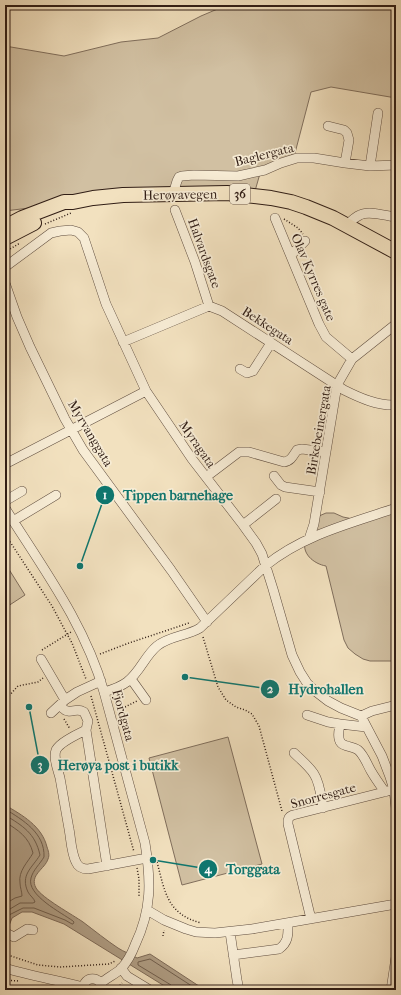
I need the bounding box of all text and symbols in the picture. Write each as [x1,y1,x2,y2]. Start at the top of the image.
street label: Baglergata [233,140,296,169]
road number: 36 [230,184,250,204]
street label: Herøyavegen [143,186,218,203]
street label: Halvardsgate [185,216,224,291]
street label: Olav Kyrres gate [288,231,339,324]
street label: Bekkegata [239,303,297,348]
street label: Birkebeinergata [303,383,334,476]
street label: Myrvanggata [65,397,117,470]
street label: Myragata [176,418,220,471]
callout: Tippen barnehage [95,482,241,508]
text: Tippen barnehage [122,487,233,504]
text: 1 [103,488,107,502]
callout: Hydrohallen [260,676,371,702]
text: Hydrohallen [288,681,365,698]
text: 2 [267,682,274,696]
street label: Fjordgata [109,688,138,744]
callout: Herøya post i butikk [30,752,187,778]
text: Herøya post i butikk [58,757,179,774]
text: 3 [38,758,43,773]
street label: Snorresgate [289,779,358,811]
callout: Torggata [198,856,288,882]
text: Torggata [225,861,280,878]
text: 4 [203,862,212,877]

